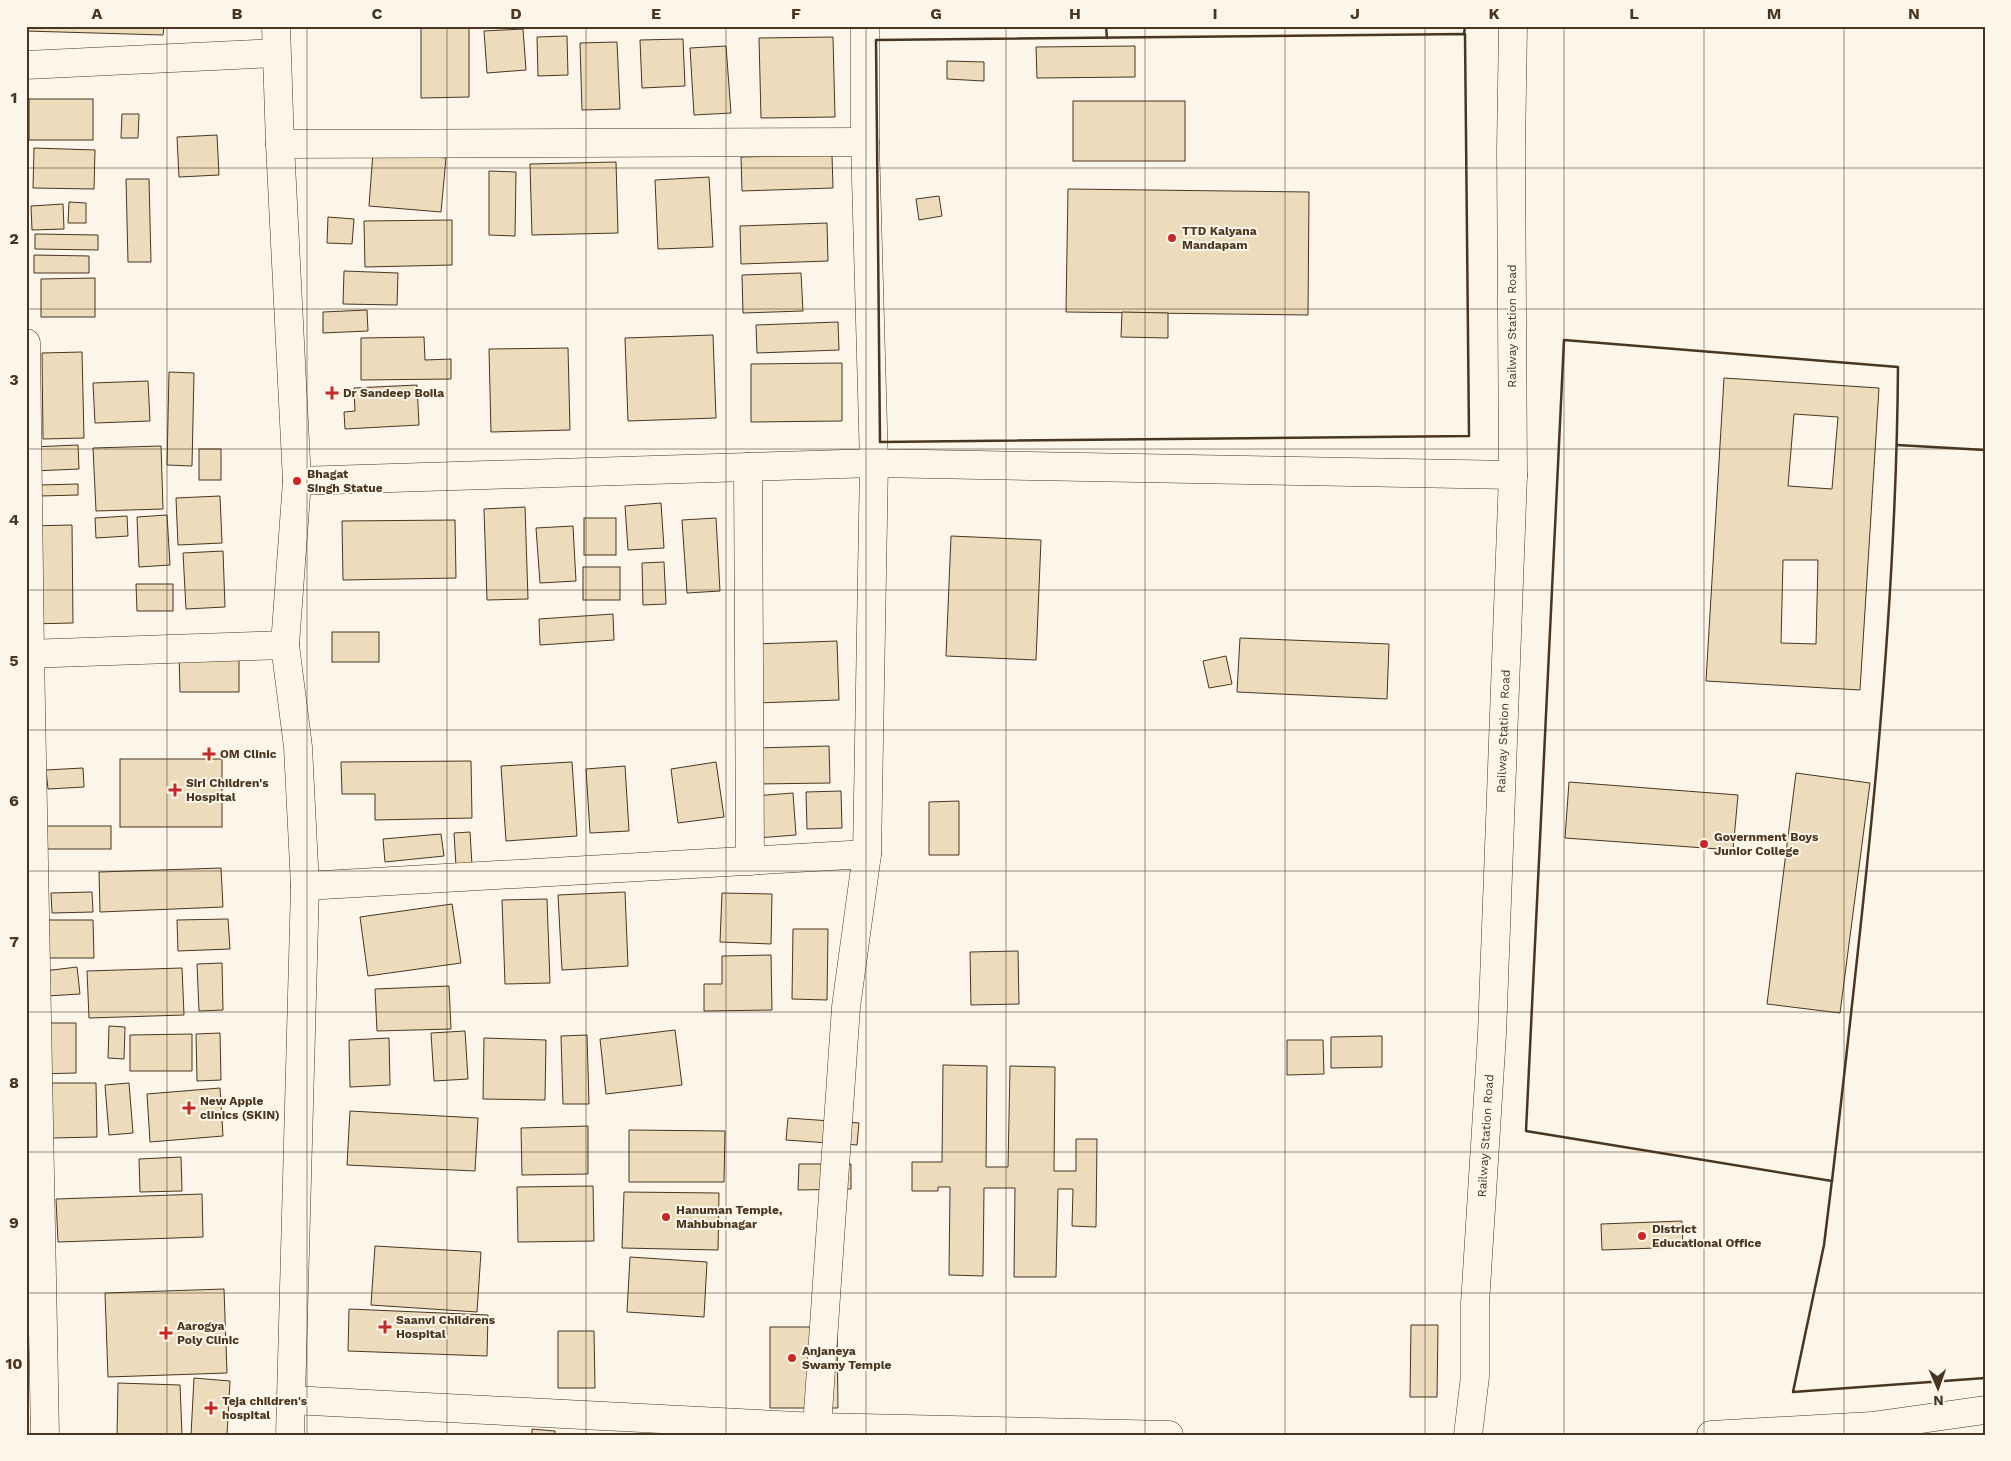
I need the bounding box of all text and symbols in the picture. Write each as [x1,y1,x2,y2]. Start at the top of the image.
text: A [92,4,103,23]
text: B [232,4,243,23]
text: C [372,4,383,23]
text: D [510,4,522,23]
text: E [651,4,661,23]
text: F [791,4,801,23]
text: G [930,4,942,23]
text: H [1069,4,1081,23]
text: I [1212,4,1218,23]
text: J [1350,4,1360,23]
text: K [1488,4,1500,23]
text: L [1629,4,1639,23]
text: M [1767,4,1781,23]
text: N [1908,4,1920,23]
text: 1 [11,88,17,107]
place label: TTD Kalyana Mandapam [1182,224,1257,252]
text: 2 [9,229,19,248]
marker: TTD Kalyana Mandapam [1166,232,1178,244]
street label: Railway Station Road [1505,264,1519,388]
text: 3 [9,370,19,389]
marker: Dr Sandeep Boila [325,386,339,400]
place label: Dr Sandeep Boila [343,386,444,400]
place label: Bhagat Singh Statue [307,467,383,495]
marker: Bhagat Singh Statue [291,475,303,487]
text: 4 [9,510,19,529]
text: 5 [9,651,19,670]
street label: Railway Station Road [1494,669,1513,793]
marker: OM Clinic [202,747,216,761]
place label: OM Clinic [220,747,277,761]
place label: Siri Children's Hospital [186,776,269,804]
marker: Siri Children's Hospital [168,783,182,797]
text: 6 [9,791,19,810]
place label: Government Boys Junior College [1714,830,1819,858]
marker: Government Boys Junior College [1698,838,1710,850]
text: 7 [9,932,19,951]
text: 8 [9,1073,19,1092]
street label: Railway Station Road [1475,1074,1496,1198]
place label: New Apple clinics (SKIN) [200,1094,280,1122]
marker: New Apple clinics (SKIN) [182,1101,196,1115]
place label: Hanuman Temple, Mahbubnagar [676,1203,782,1231]
marker: Hanuman Temple, Mahbubnagar [660,1211,672,1223]
text: 9 [9,1213,19,1232]
place label: District Educational Office [1652,1222,1761,1250]
marker: District Educational Office [1636,1230,1648,1242]
place label: Saanvi Childrens Hospital [396,1313,496,1341]
place label: Aarogya Poly Clinic [177,1319,239,1347]
marker: Saanvi Childrens Hospital [378,1320,392,1334]
marker: Aarogya Poly Clinic [159,1326,173,1340]
place label: Anjaneya Swamy Temple [802,1344,892,1372]
marker: Anjaneya Swamy Temple [786,1352,798,1364]
text: 10 [5,1354,23,1373]
north arrow [1914,1364,1964,1414]
text: N [1933,1393,1944,1409]
place label: Teja children's hospital [222,1394,308,1422]
marker: Teja children's hospital [204,1401,218,1415]

